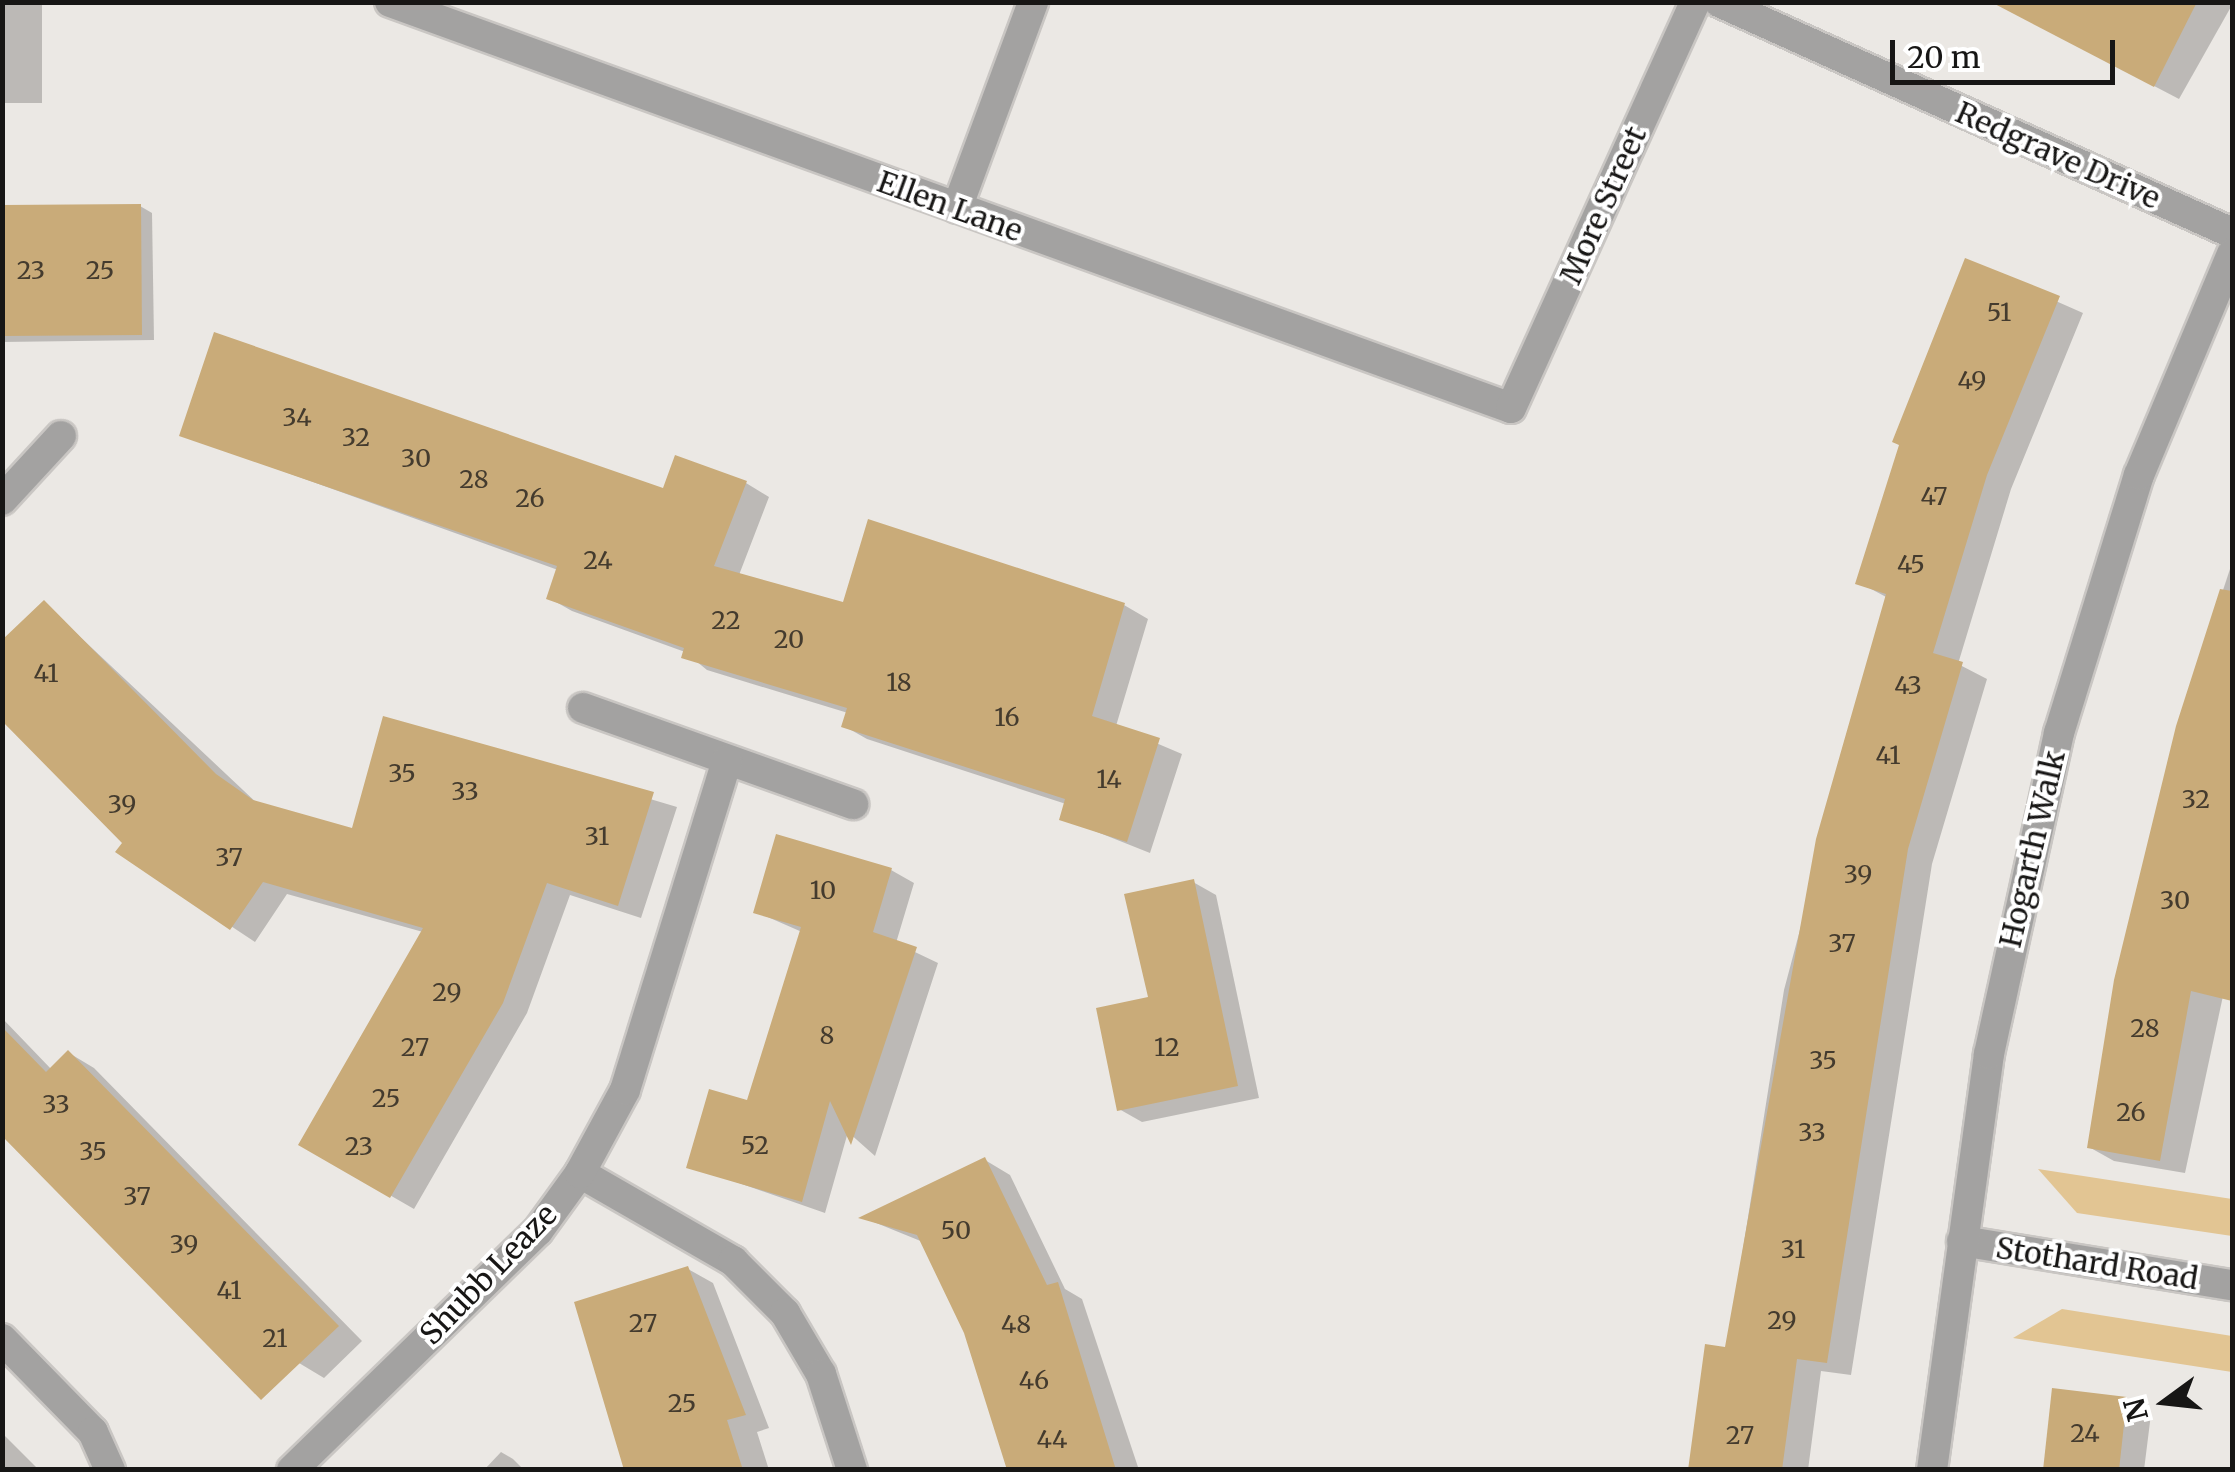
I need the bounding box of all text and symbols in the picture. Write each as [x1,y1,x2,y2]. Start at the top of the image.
scale bar [1895,20,2120,82]
text: 20 m [1907,38,1980,76]
street label: Redgrave Drive [1950,94,2166,216]
street label: More Street [1552,121,1654,289]
street label: Ellen Lane [873,163,1027,249]
house number: 23 [17,255,45,285]
house number: 25 [86,255,114,285]
house number: 51 [1987,297,2011,327]
house number: 49 [1958,365,1986,395]
house number: 34 [282,402,312,432]
house number: 32 [342,422,370,452]
house number: 30 [401,443,431,473]
house number: 28 [459,464,489,494]
house number: 47 [1920,481,1948,511]
house number: 26 [515,483,545,513]
house number: 24 [583,545,613,575]
house number: 45 [1897,549,1925,579]
house number: 22 [711,605,741,635]
house number: 20 [774,624,804,654]
house number: 41 [34,658,58,688]
house number: 18 [886,667,912,697]
house number: 43 [1894,670,1922,700]
house number: 16 [994,702,1020,732]
house number: 41 [1876,740,1900,770]
street label: Hogarth Walk [1992,747,2072,951]
house number: 35 [388,758,416,788]
house number: 14 [1096,764,1122,794]
house number: 33 [451,776,479,806]
house number: 32 [2182,784,2210,814]
house number: 39 [108,789,136,819]
house number: 31 [585,821,609,851]
house number: 37 [215,842,243,872]
house number: 39 [1844,859,1872,889]
house number: 10 [810,875,836,905]
house number: 30 [2160,885,2190,915]
house number: 37 [1828,928,1856,958]
house number: 29 [432,977,462,1007]
house number: 28 [2130,1013,2160,1043]
house number: 8 [820,1020,834,1050]
house number: 27 [401,1032,429,1062]
house number: 12 [1154,1032,1180,1062]
house number: 35 [1809,1045,1837,1075]
house number: 25 [372,1083,400,1113]
house number: 33 [42,1089,70,1119]
house number: 26 [2116,1097,2146,1127]
house number: 33 [1798,1117,1826,1147]
house number: 52 [741,1130,769,1160]
house number: 23 [345,1131,373,1161]
house number: 35 [79,1136,107,1166]
house number: 37 [123,1181,151,1211]
street label: Shubb Leaze [412,1196,564,1352]
house number: 50 [941,1215,971,1245]
house number: 39 [170,1229,198,1259]
street label: Stothard Road [1993,1229,2201,1297]
house number: 31 [1781,1234,1805,1264]
house number: 41 [217,1275,241,1305]
house number: 29 [1767,1305,1797,1335]
house number: 27 [629,1308,657,1338]
house number: 48 [1001,1309,1031,1339]
house number: 21 [262,1323,288,1353]
north arrow [2115,1352,2215,1452]
house number: 46 [1019,1365,1049,1395]
house number: 25 [668,1388,696,1418]
text: N [2116,1394,2156,1425]
house number: 24 [2070,1418,2100,1448]
house number: 27 [1726,1420,1754,1450]
house number: 44 [1037,1424,1067,1454]

